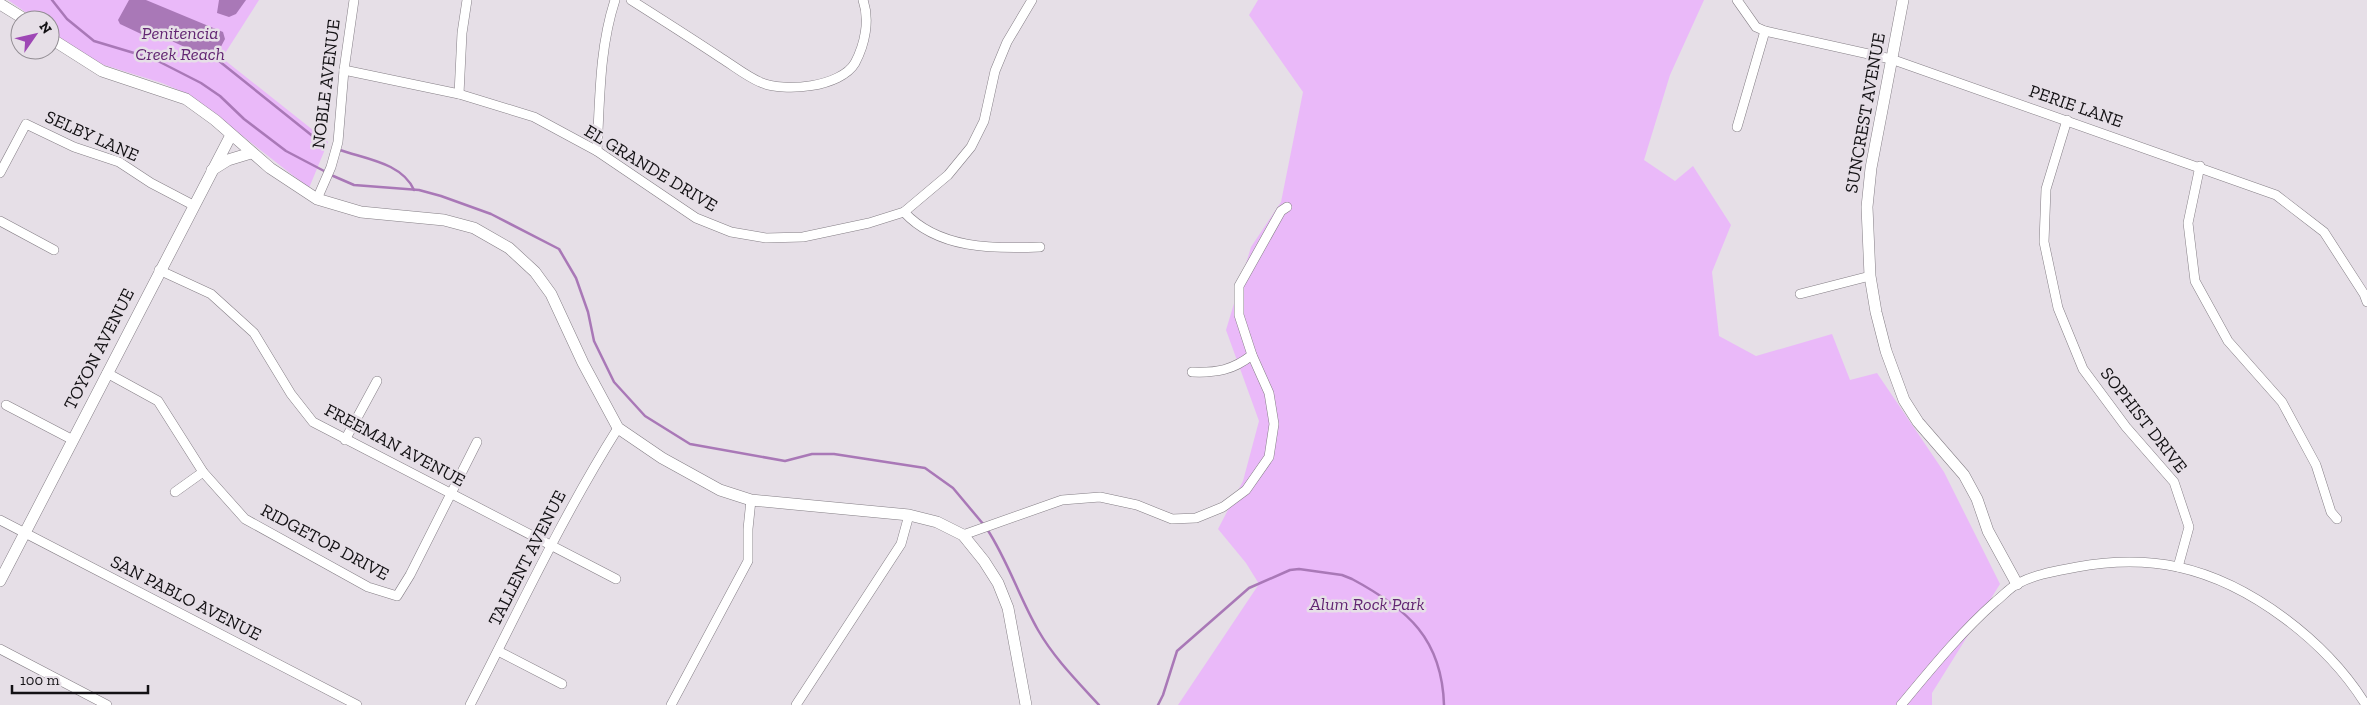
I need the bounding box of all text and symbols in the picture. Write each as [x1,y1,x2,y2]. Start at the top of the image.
north arrow [10,10,60,60]
street label: NOBLE AVENUE [307,18,345,150]
text: N [35,19,56,37]
park label: Penitencia Creek Reach [135,22,225,65]
street label: SUNCREST AVENUE [1840,31,1890,195]
street label: PERIE LANE [2026,80,2126,132]
street label: SELBY LANE [42,106,142,166]
street label: EL GRANDE DRIVE [580,120,722,216]
street label: TOYON AVENUE [59,285,139,413]
street label: SOPHIST DRIVE [2096,363,2192,477]
street label: FREEMAN AVENUE [321,399,469,491]
street label: TALLENT AVENUE [483,487,571,629]
street label: RIDGETOP DRIVE [257,499,393,585]
street label: SAN PABLO AVENUE [107,550,265,646]
park label: Alum Rock Park [1308,593,1425,615]
scale bar [12,662,149,694]
text: 100 m [20,671,59,689]

